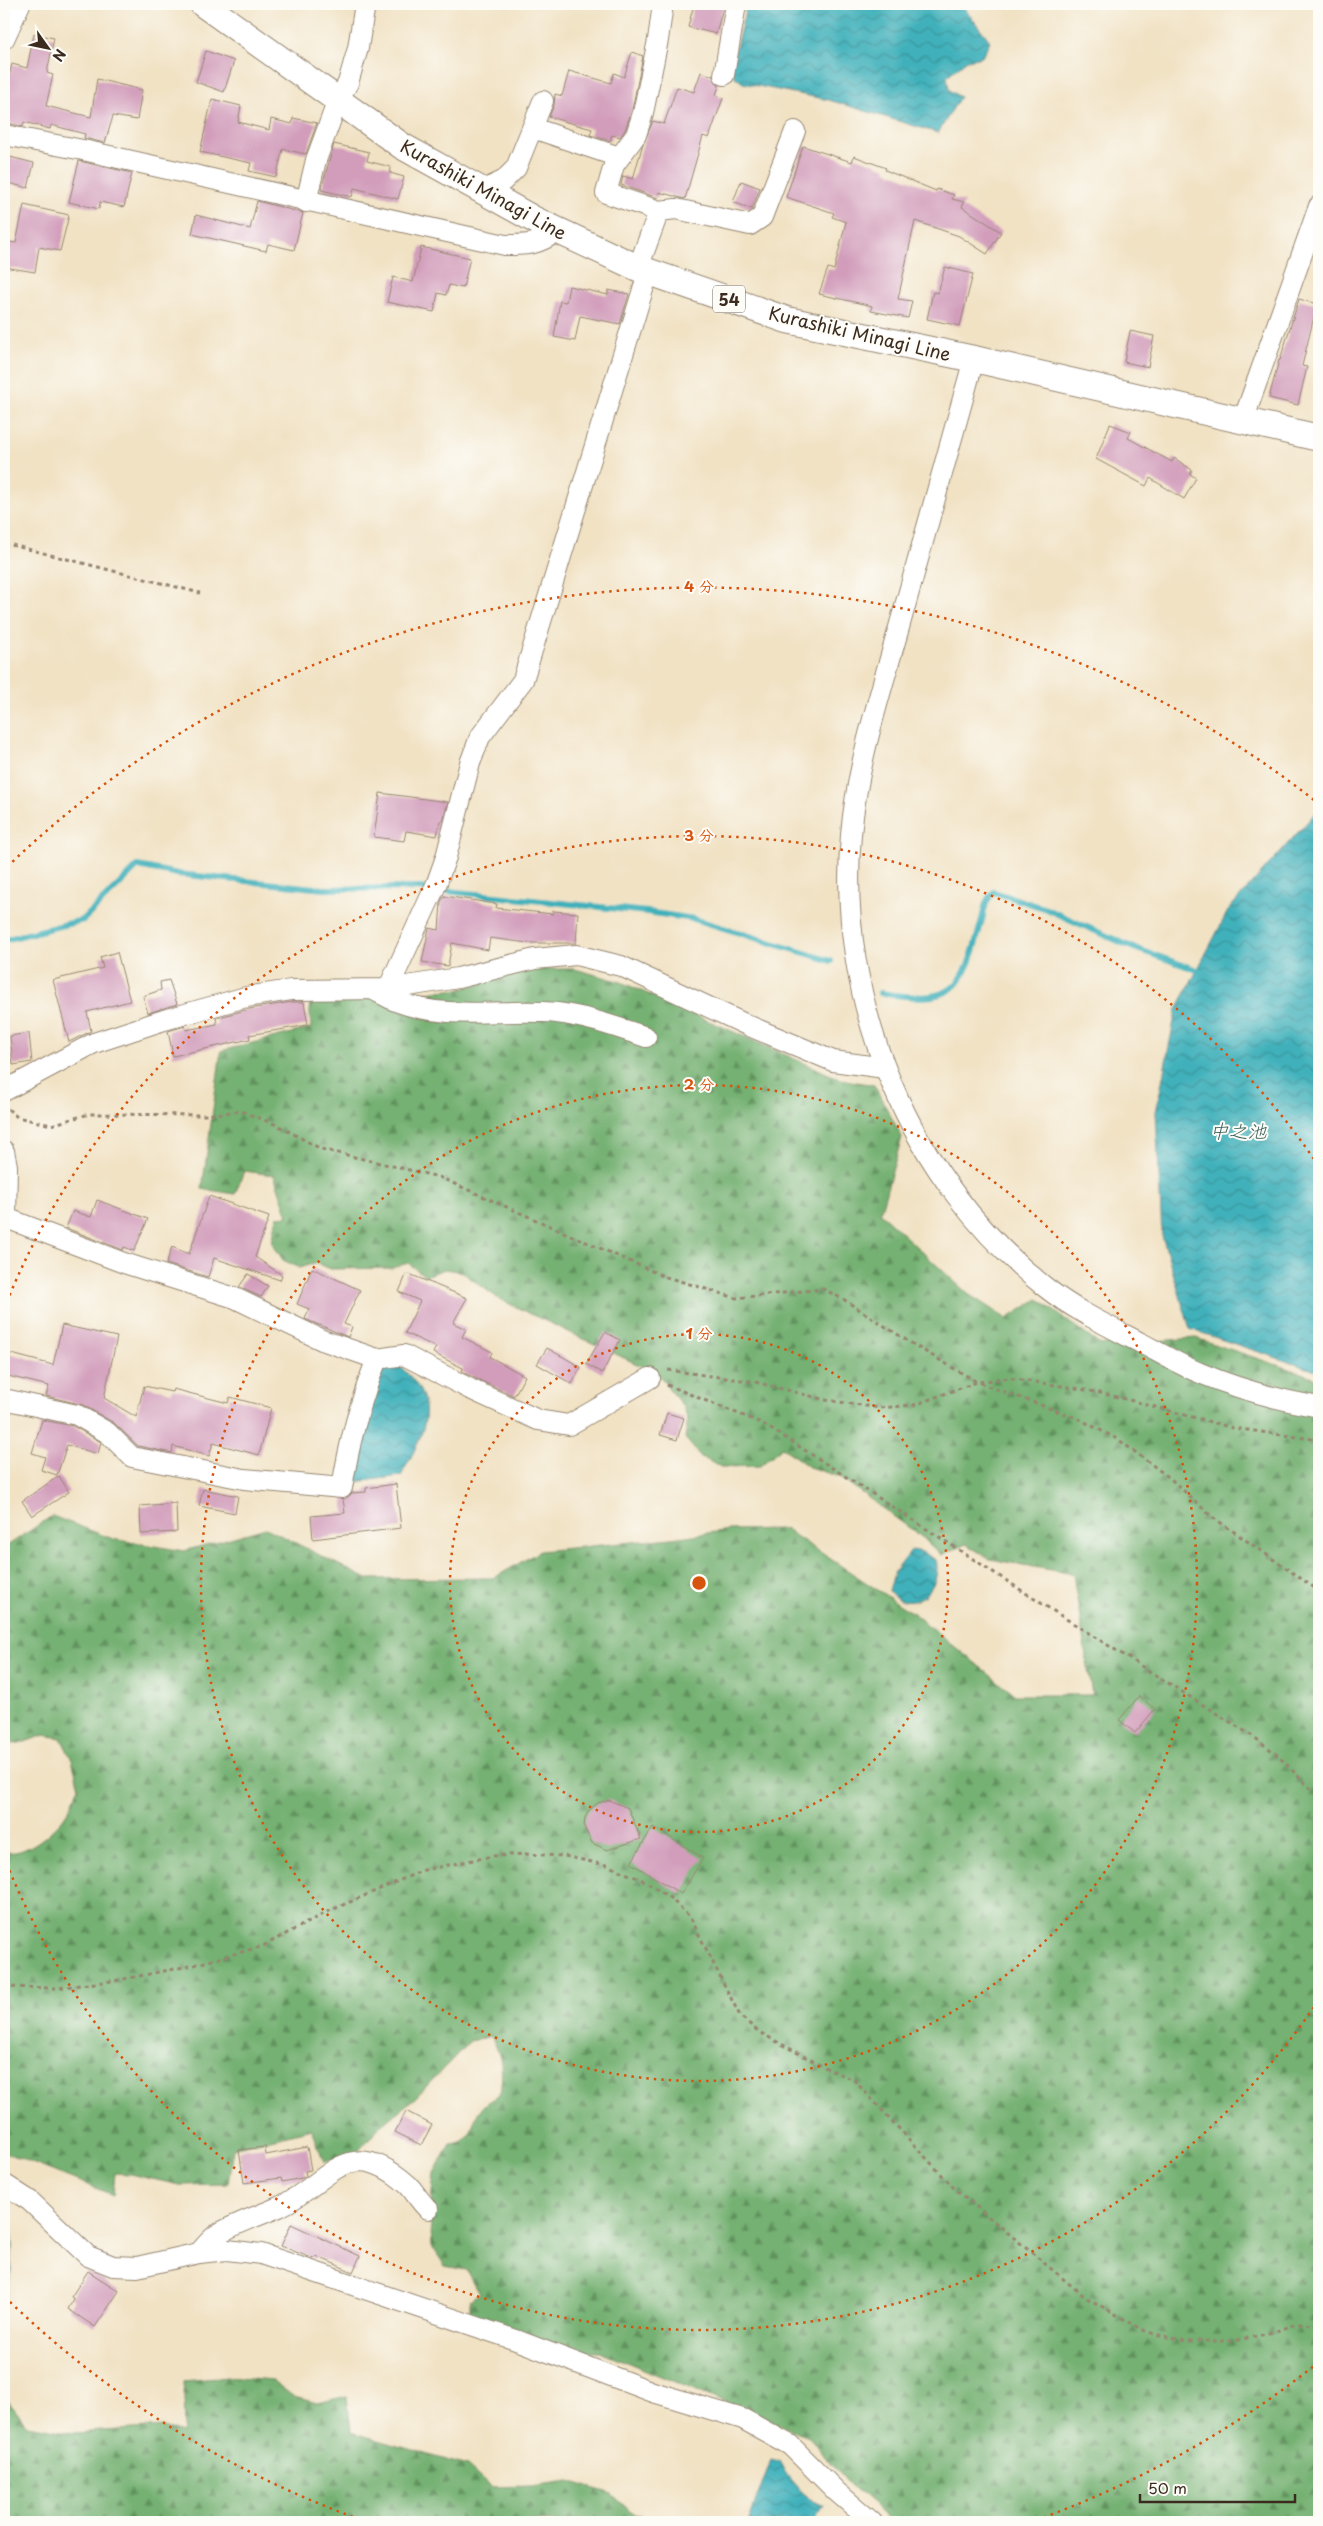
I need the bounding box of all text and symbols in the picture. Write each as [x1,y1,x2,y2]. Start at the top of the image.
north arrow [22,22,72,72]
text: N [47,45,71,66]
street label: Kurashiki Minagi Line [396,132,572,246]
road number: 54 [713,286,745,312]
street label: Kurashiki Minagi Line [766,299,954,367]
text: 4 分 [684,574,714,597]
text: 3 分 [684,823,714,846]
text: 2 分 [684,1072,714,1095]
water label: 中之池 [1209,1116,1267,1144]
text: 1 分 [686,1321,713,1344]
centre of rings [690,1574,708,1592]
scale bar [1140,2471,1296,2503]
text: 50 m [1148,2476,1187,2499]

